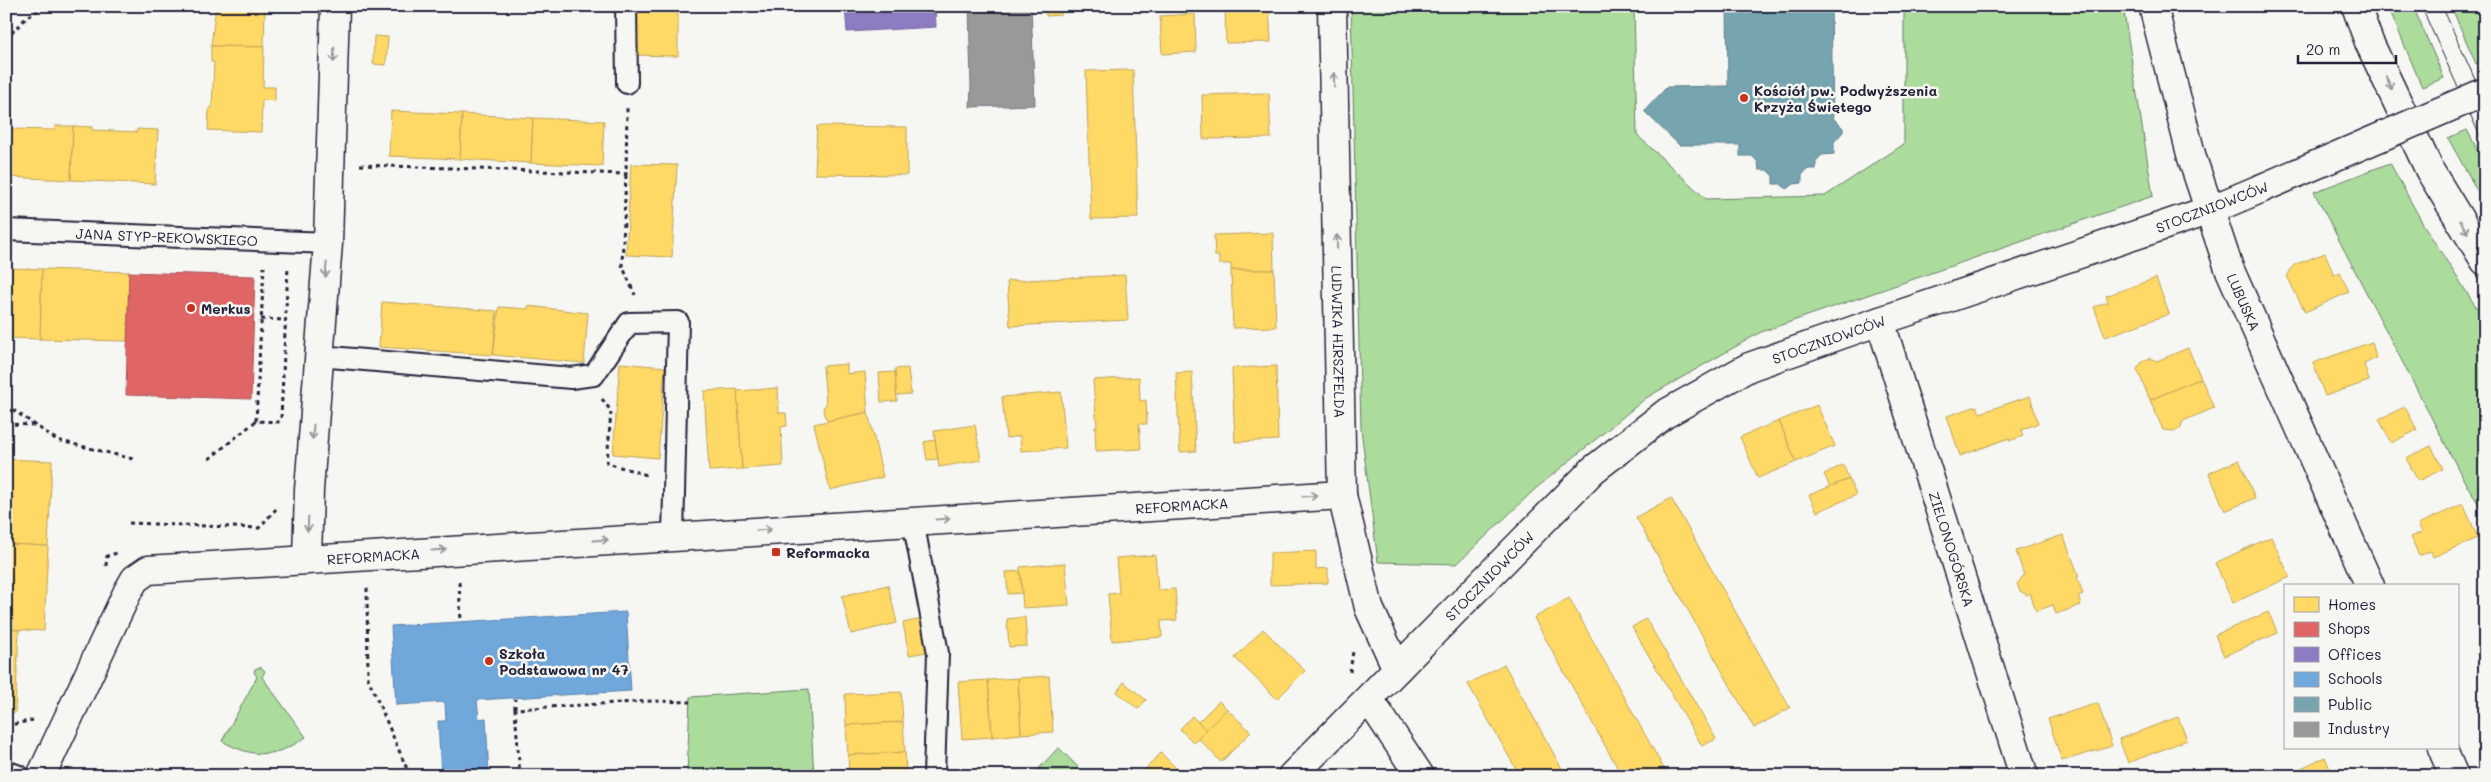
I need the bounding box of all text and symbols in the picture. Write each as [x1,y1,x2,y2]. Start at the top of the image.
scale bar [2298,32,2396,64]
text: 20 m [2306,39,2340,59]
one-way arrow [329,47,338,63]
one-way arrow [1329,72,1338,88]
one-way arrow [2384,75,2394,90]
place label: Kościół pw. Podwyższenia Krzyża Świętego [1754,81,1938,116]
marker: Kościół pw. Podwyższenia Krzyża Świętego [1738,92,1750,104]
street label: STOCZNIOWCÓW [2153,177,2271,237]
one-way arrow [2459,220,2469,234]
street label: JANA STYP-REKOWSKIEGO [75,223,258,250]
one-way arrow [1332,234,1342,250]
one-way arrow [321,262,331,278]
street label: LUDWIKA HIRSZFELDA [1328,266,1350,418]
street label: LUBUSKA [2223,270,2265,334]
place label: Merkus [201,299,251,318]
marker: Merkus [185,302,197,314]
street label: STOCZNIOWCÓW [1769,310,1888,368]
one-way arrow [309,424,318,440]
street label: ZIELONOGÓRSKA [1925,489,1979,609]
one-way arrow [1301,492,1317,501]
street label: REFORMACKA [1135,493,1229,517]
one-way arrow [935,515,951,524]
one-way arrow [303,516,313,532]
one-way arrow [755,526,771,535]
street label: STOCZNIOWCÓW [1441,527,1538,625]
one-way arrow [593,536,609,545]
street label: REFORMACKA [326,543,420,568]
place label: Reformacka [786,543,870,562]
one-way arrow [431,546,447,555]
marker: Reformacka [770,546,782,558]
legend [2284,584,2458,750]
text: Homes [2328,594,2376,614]
text: Shops [2328,618,2370,638]
place label: Szkoła Podstawowa nr 47 [499,644,629,679]
text: Offices [2328,644,2382,664]
marker: Szkoła Podstawowa nr 47 [483,655,495,667]
text: Schools [2328,668,2383,688]
text: Public [2328,694,2372,714]
text: Industry [2328,718,2390,738]

